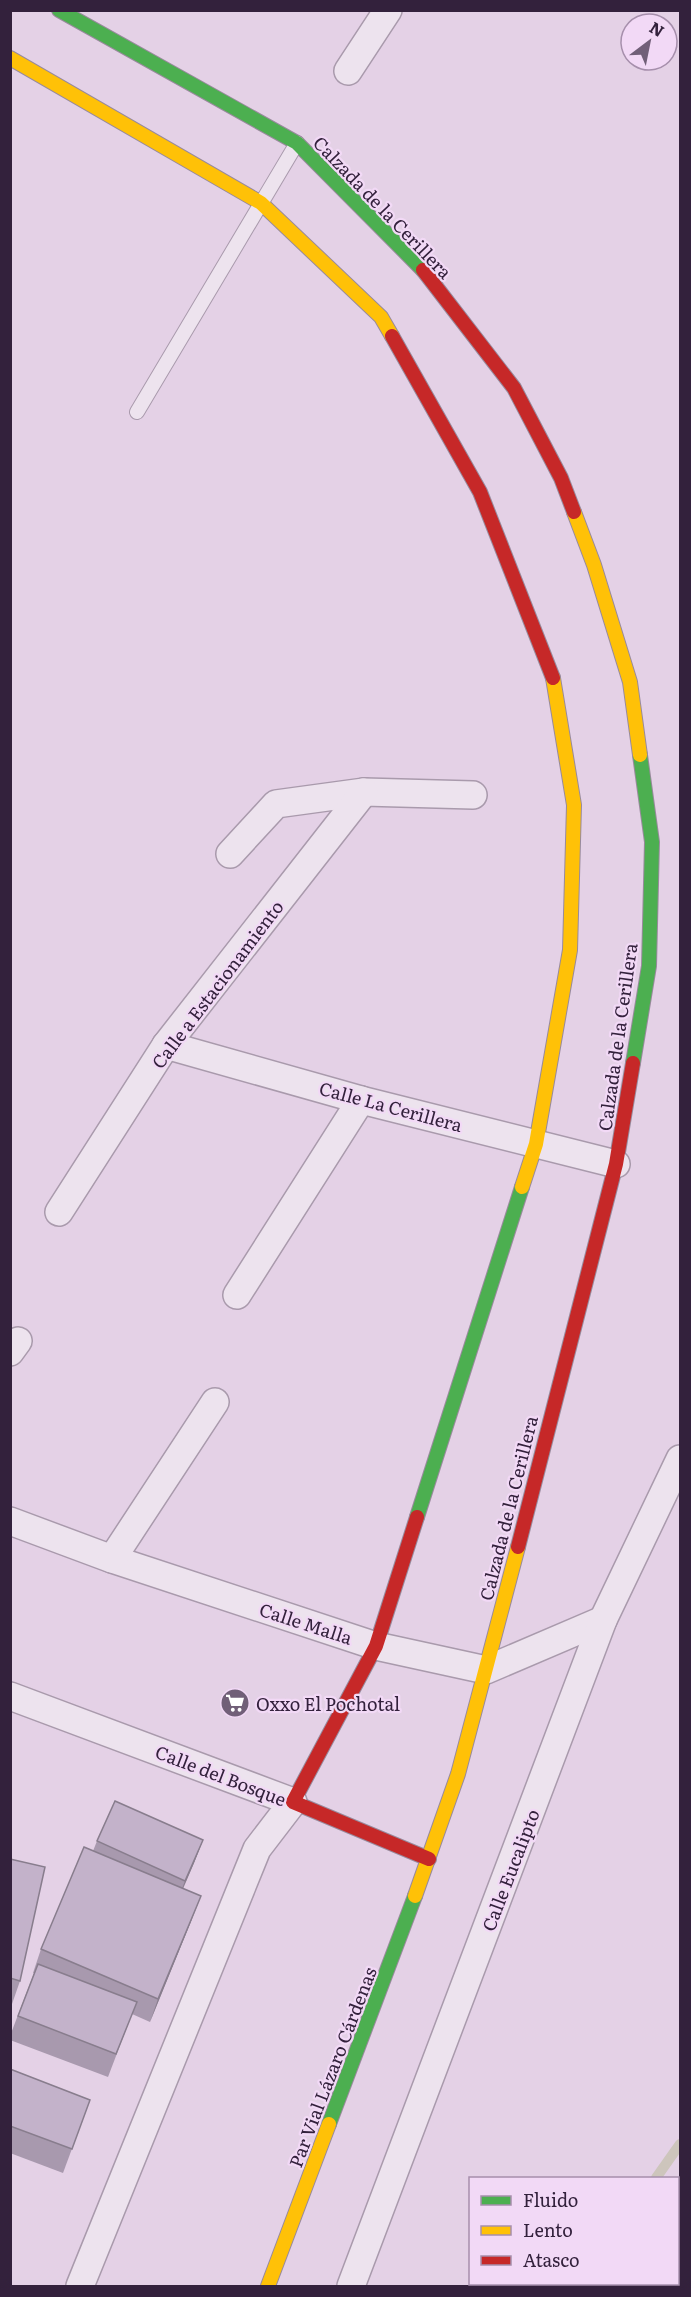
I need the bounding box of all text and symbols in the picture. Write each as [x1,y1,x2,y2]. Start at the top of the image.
north arrow [619,12,679,72]
text: N [645,15,670,42]
street label: Calzada de la Cerillera [307,129,459,285]
street label: Calle a Estacionamiento [145,894,289,1074]
street label: Calzada de la Cerillera [590,941,644,1133]
street label: Calle La Cerillera [316,1074,466,1138]
street label: Calzada de la Cerillera [472,1413,544,1603]
street label: Calle Malla [256,1595,356,1651]
supermarket icon: Oxxo El Pochotal [219,1687,251,1719]
place label: Oxxo El Pochotal [256,1690,400,1717]
street label: Calle del Bosque [152,1738,290,1812]
street label: Calle Eucalipto [474,1805,546,1935]
street label: Par Vial Lázaro Cárdenas [281,1963,383,2171]
legend [469,2177,679,2285]
text: Fluido [523,2186,578,2213]
text: Lento [523,2216,573,2243]
text: Atasco [523,2246,580,2273]

